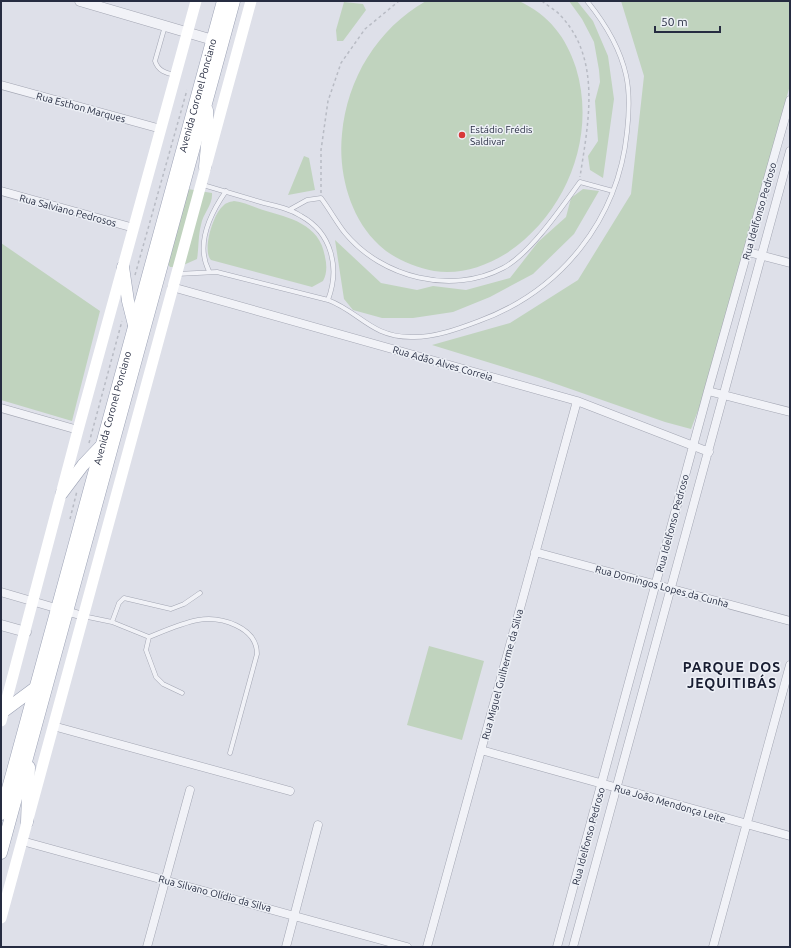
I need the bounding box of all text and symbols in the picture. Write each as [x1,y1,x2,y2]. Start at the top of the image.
scale bar [655,8,720,34]
text: 50 m [661,15,688,28]
street label: Avenida Coronel Ponciano [177,37,219,153]
street label: Rua Esthon Marques [35,90,127,125]
place label: Estádio Frédis Saldivar [470,124,532,147]
marker: Estádio Frédis Saldivar [457,130,467,140]
street label: Rua Idelfonso Pedroso [740,161,779,261]
street label: Rua Salviano Pedrosos [18,192,118,229]
street label: Rua Adão Alves Correia [391,344,494,383]
street label: Avenida Coronel Ponciano [92,350,133,466]
street label: Rua Idelfonso Pedroso [654,473,691,573]
street label: Rua Domingos Lopes da Cunha [594,563,730,610]
street label: Rua Miguel Guilherme da Silva [480,608,525,741]
district label: PARQUE DOS JEQUITIBÁS [683,659,781,691]
street label: Rua João Mendonça Leite [613,782,727,825]
street label: Rua Idelfonso Pedroso [570,786,607,886]
street label: Rua Silvano Olídio da Silva [157,873,272,914]

